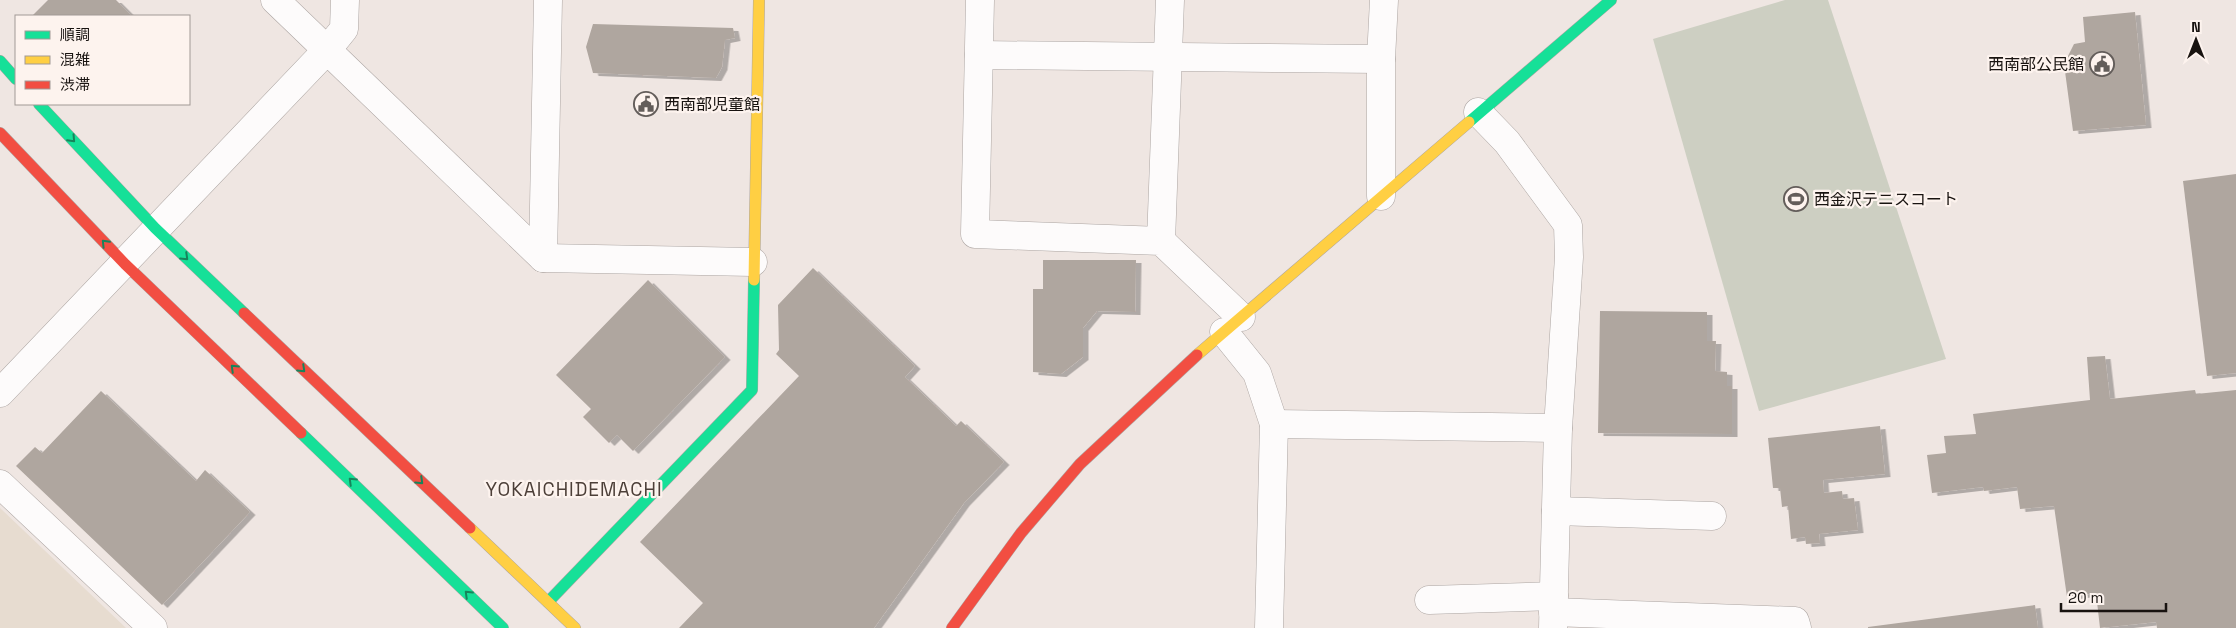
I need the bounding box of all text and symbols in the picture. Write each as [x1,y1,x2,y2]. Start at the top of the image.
legend [15,15,190,105]
north arrow [2171,15,2221,65]
text: N [2191,18,2201,36]
text: 順調 [60,25,90,44]
text: 混雑 [60,50,90,69]
public building icon: 西南部公民館 [2089,51,2115,77]
place label: 西南部公民館 [1988,54,2084,75]
text: 渋滞 [60,75,90,94]
public building icon: 西南部児童館 [633,91,659,117]
place label: 西南部児童館 [664,94,760,115]
one-way arrow [66,134,75,143]
sports icon: 西金沢テニスコート [1783,186,1809,212]
place label: 西金沢テニスコート [1814,189,1958,210]
one-way arrow [102,240,111,249]
one-way arrow [179,251,188,260]
one-way arrow [297,363,306,372]
one-way arrow [231,365,240,374]
one-way arrow [414,475,423,484]
one-way arrow [348,477,357,486]
district label: YOKAICHIDEMACHI [485,477,663,502]
scale bar [2061,580,2166,612]
text: 20 m [2068,588,2103,607]
one-way arrow [465,591,474,600]

